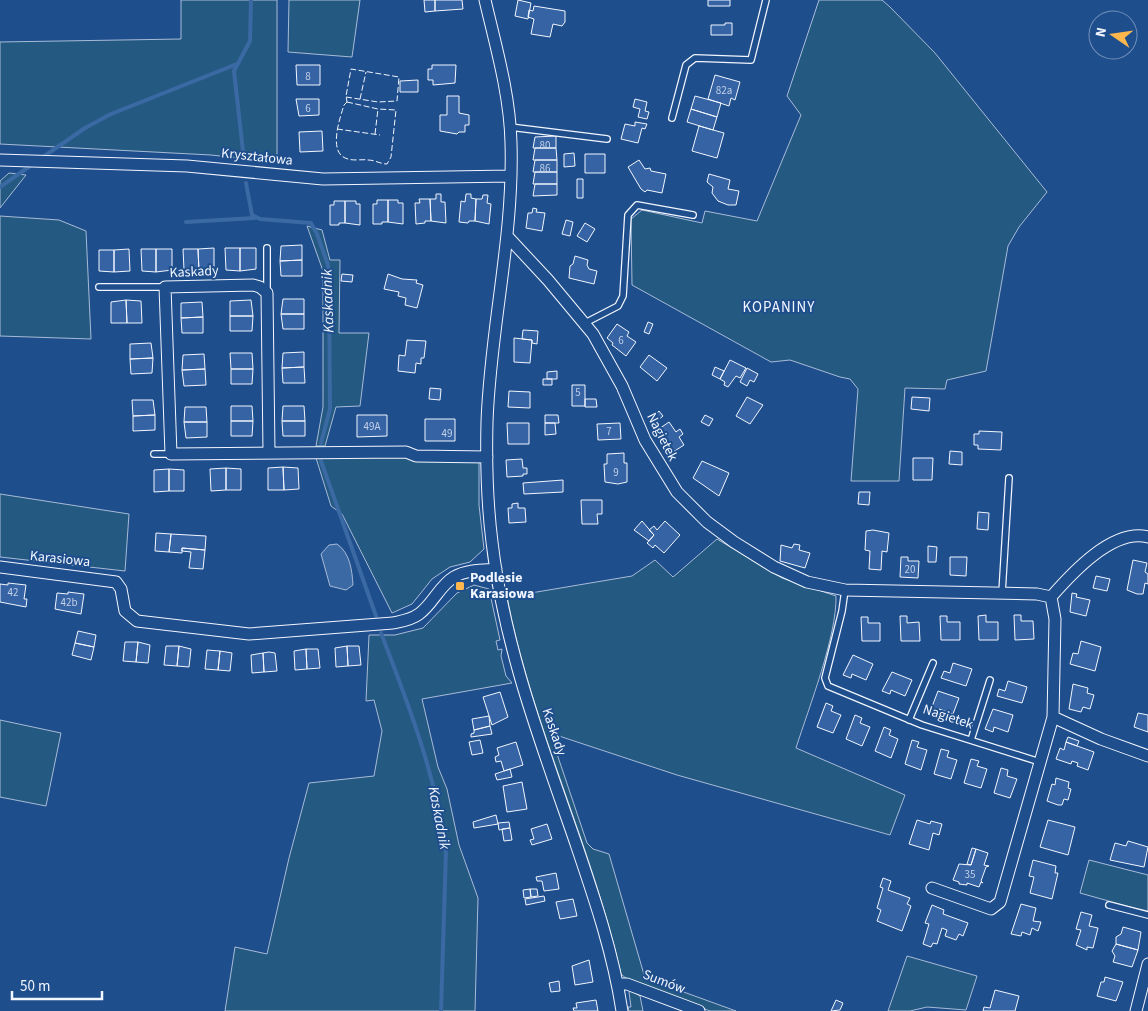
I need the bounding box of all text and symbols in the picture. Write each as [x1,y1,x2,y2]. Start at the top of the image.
north arrow [1088,10,1138,60]
text: N [1091,26,1112,39]
house number: 8 [305,69,311,84]
house number: 82a [716,83,732,98]
house number: 6 [305,101,311,116]
house number: 80 [540,138,550,153]
street label: Kryształowa [220,143,294,171]
house number: 86 [540,161,551,176]
street label: Kaskady [169,261,220,283]
water label: Kaskadnik [316,268,340,333]
district label: KOPANINY [743,297,815,318]
house number: 6 [618,333,624,348]
house number: 5 [575,385,581,400]
street label: Nagietek [641,409,683,465]
house number: 49A [364,419,380,434]
house number: 7 [606,424,612,439]
house number: 49 [442,426,452,441]
house number: 9 [613,465,619,480]
street label: Karasiowa [29,546,91,572]
house number: 20 [905,562,915,577]
place label: Podlesie Karasiowa [470,568,534,604]
marker: Podlesie Karasiowa [454,580,466,592]
house number: 42 [8,585,18,600]
house number: 42b [60,595,78,610]
street label: Nagietek [920,699,976,735]
street label: Kaskady [537,705,572,759]
water label: Kaskadnik [423,785,456,852]
house number: 35 [965,867,975,882]
street label: Sumów [640,965,688,999]
scale bar [12,968,102,1000]
text: 50 m [20,976,50,997]

